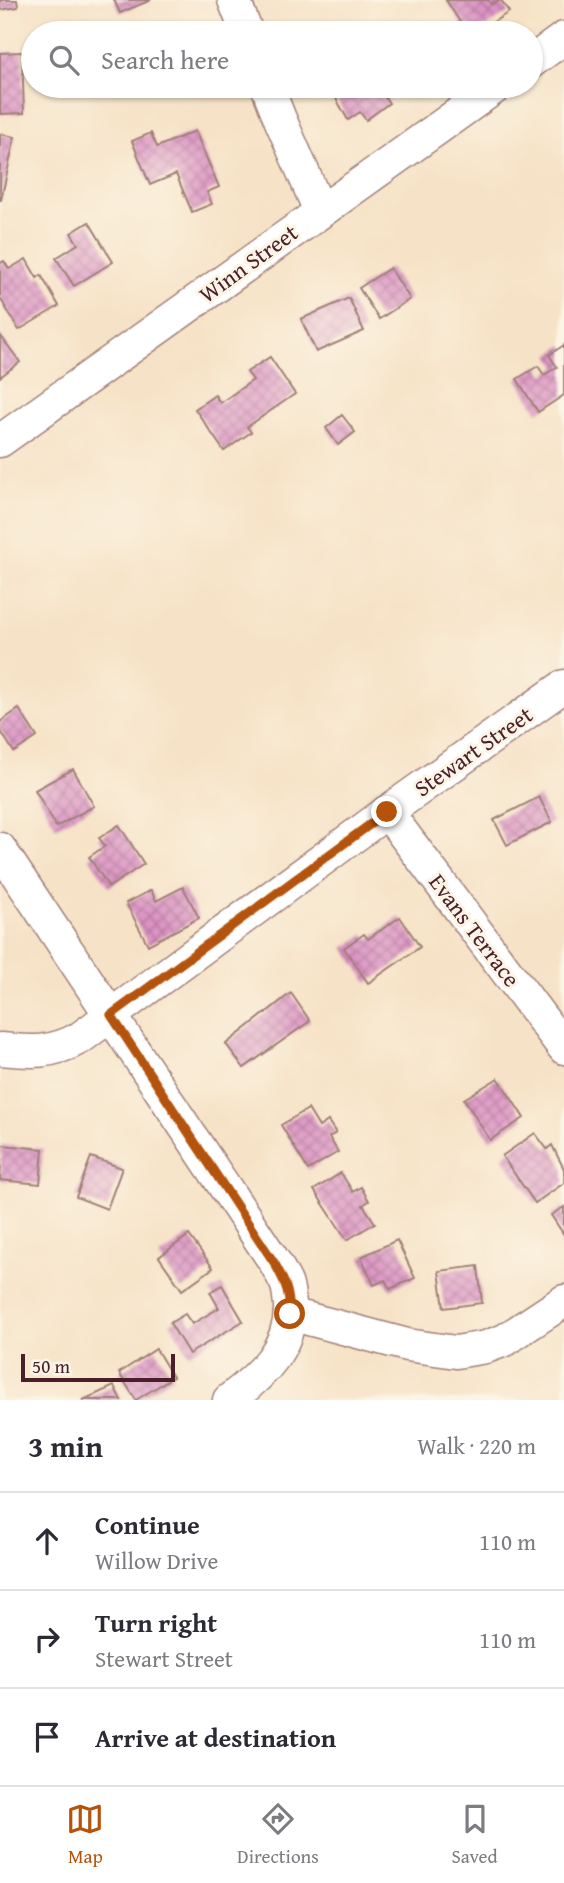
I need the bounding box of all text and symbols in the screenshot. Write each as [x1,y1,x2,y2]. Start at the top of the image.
search box [21,21,543,98]
text: Search here [101,40,229,79]
icon: search [45,41,83,79]
street label: Winn Street [192,216,304,310]
street label: Stewart Street [407,698,539,804]
route end [371,796,402,827]
street label: Evans Terrace [422,867,528,993]
route start [274,1298,305,1329]
scale bar [21,1351,175,1383]
text: 50 m [32,1352,70,1380]
text: 3 min [28,1424,103,1468]
text: Walk · 220 m [417,1429,536,1462]
text: Continue [95,1505,200,1544]
icon: ahead [28,1522,66,1560]
text: 110 m [479,1525,536,1558]
text: Willow Drive [95,1544,218,1577]
text: Turn right [95,1603,217,1642]
icon: right [28,1620,66,1658]
text: 110 m [479,1623,536,1656]
text: Stewart Street [95,1642,233,1675]
icon: arrive [28,1718,66,1756]
text: Arrive at destination [95,1718,336,1757]
tab: Map [66,1800,104,1870]
tab: Directions [237,1800,319,1870]
tab: Saved [452,1800,498,1870]

